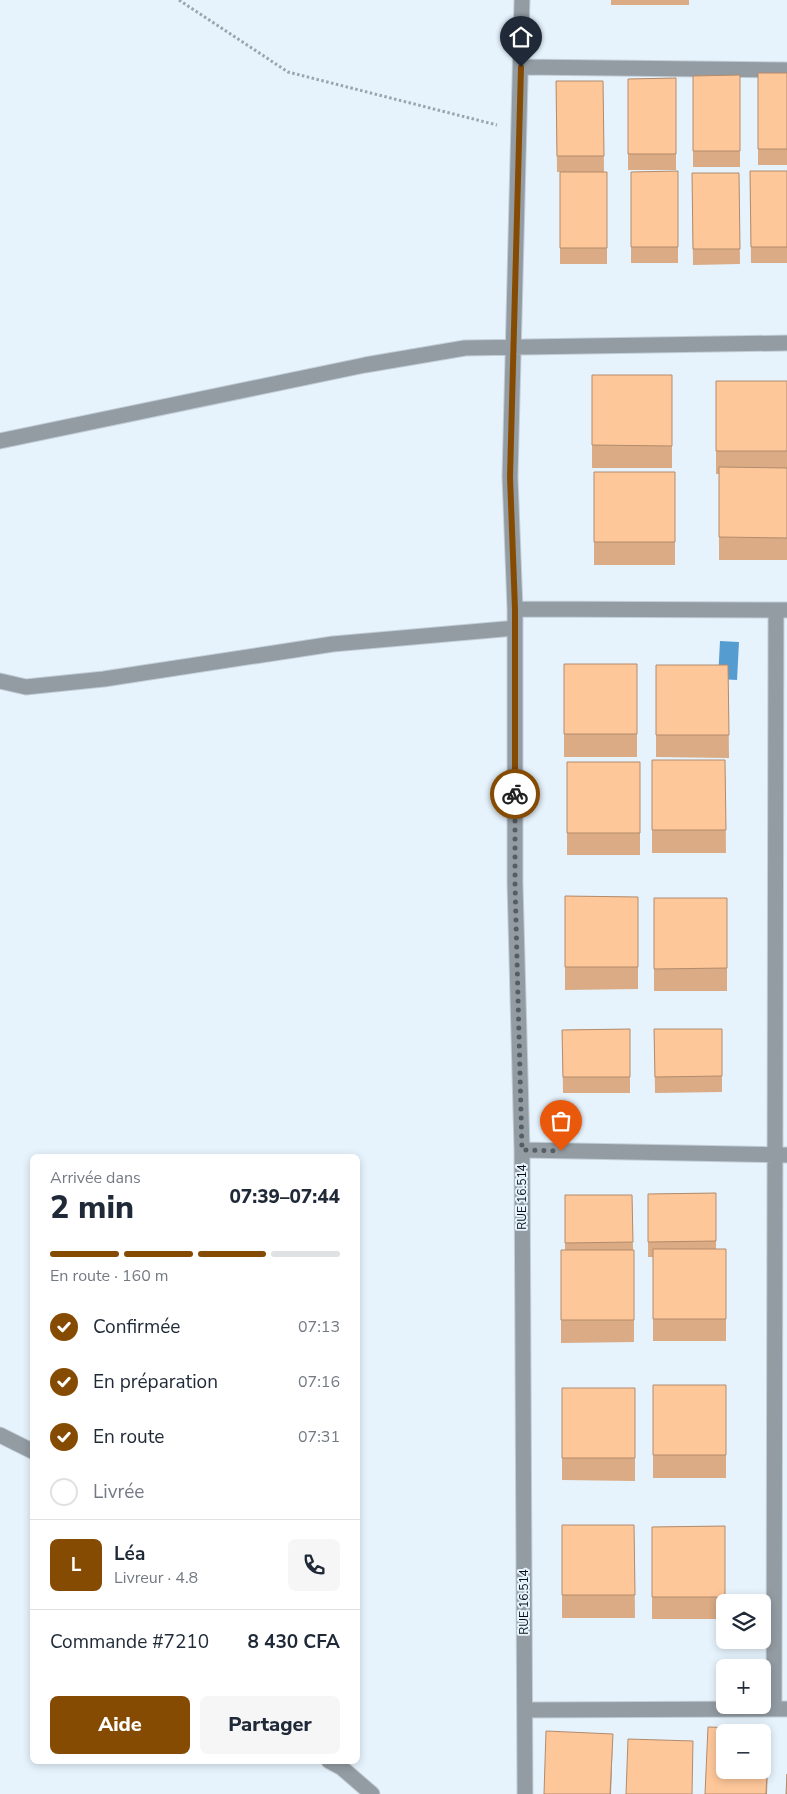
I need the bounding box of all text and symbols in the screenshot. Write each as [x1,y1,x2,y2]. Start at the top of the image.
pin [500,16,542,67]
icon: home [507,23,535,51]
courier [490,769,540,819]
icon: bike [501,780,529,808]
pin [540,1100,582,1151]
icon: bag [547,1107,575,1135]
street label: RUE 16.514 [514,1164,530,1230]
text: Arrivée dans [50,1167,141,1189]
text: 07:39–07:44 [229,1184,340,1210]
text: 2 min [50,1186,134,1229]
text: En route · 160 m [50,1265,169,1287]
icon: check [50,1313,78,1341]
text: Confirmée [93,1314,180,1340]
text: 07:13 [298,1316,340,1338]
icon: check [50,1368,78,1396]
text: En préparation [93,1369,218,1395]
text: 07:16 [298,1371,340,1393]
icon: check [50,1423,78,1451]
text: En route [93,1424,164,1450]
text: 07:31 [298,1426,340,1448]
text: Livrée [93,1479,144,1505]
button: phone [288,1539,340,1591]
text: Léa [114,1541,145,1567]
text: L [71,1552,81,1578]
text: Livreur · 4.8 [114,1567,198,1589]
street label: RUE 16.514 [516,1569,532,1635]
map controls [716,1594,771,1779]
button: layers [716,1594,771,1649]
text: Commande #7210 [50,1629,209,1655]
text: 8 430 CFA [247,1629,340,1655]
button: + [716,1659,771,1714]
button: Aide [50,1696,190,1754]
button: Partager [200,1696,340,1754]
button: − [716,1724,771,1779]

